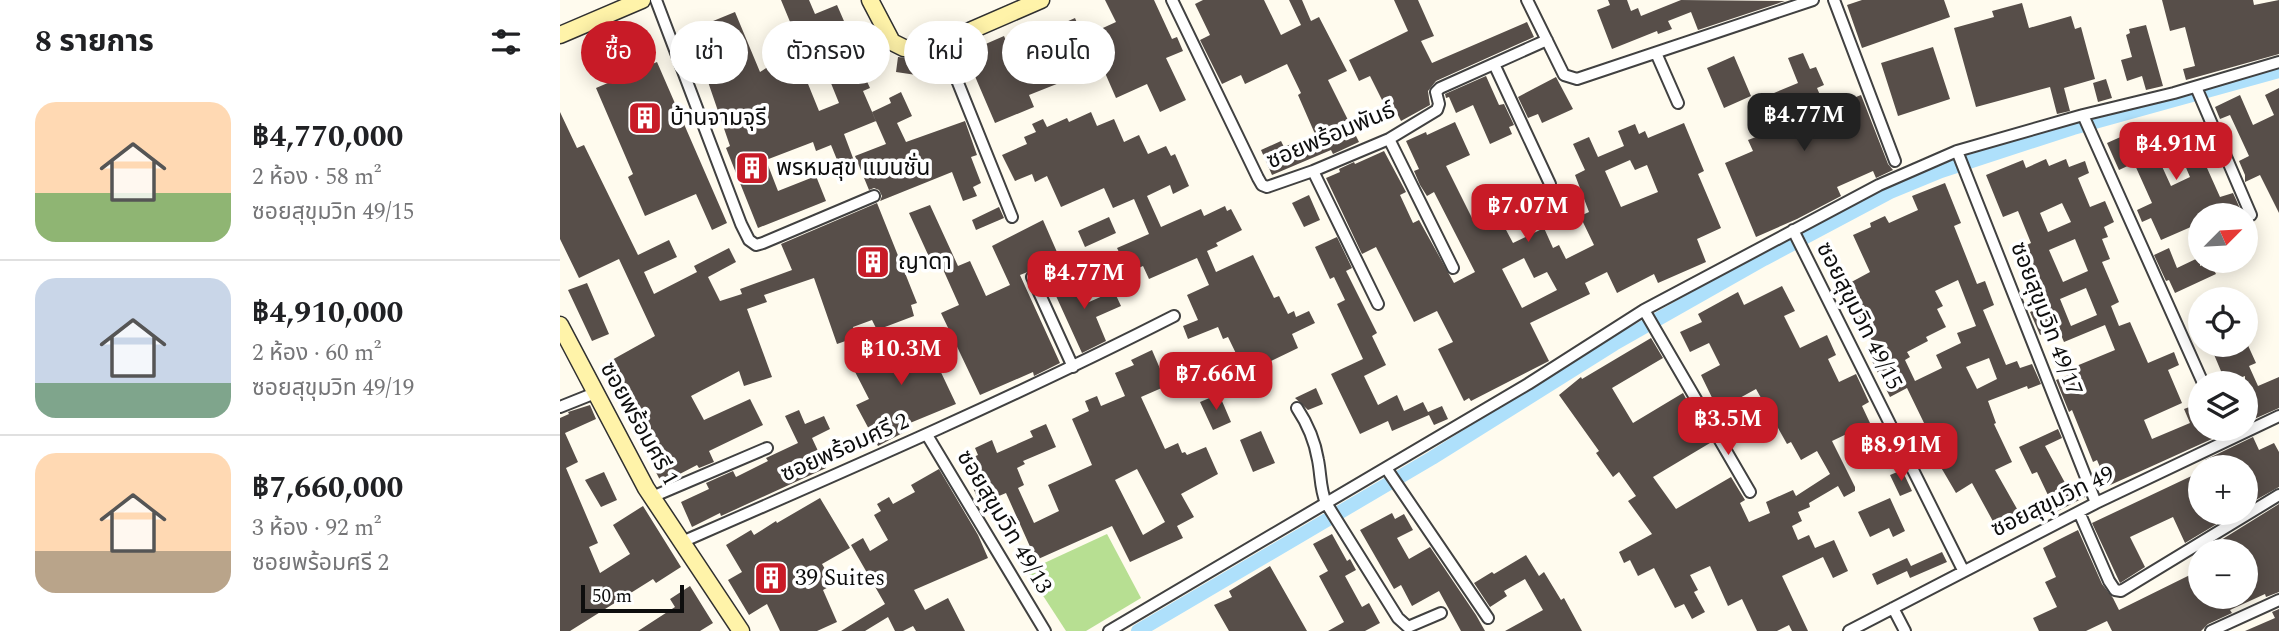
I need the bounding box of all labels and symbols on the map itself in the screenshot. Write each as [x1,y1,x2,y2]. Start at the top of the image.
street label: ซอยพร้อมพันธ์ [1261,93,1401,179]
pin: ฿4.77M [1747,94,1861,153]
building icon: บ้านจามจุรี [626,99,664,137]
place label: บ้านจามจุรี [670,101,767,136]
pin: ฿4.91M [2119,122,2233,182]
building icon: พรหมสุข แมนชั่น [733,149,771,187]
place label: พรหมสุข แมนชั่น [776,151,930,186]
pin: ฿7.07M [1471,184,1585,244]
north arrow [2188,203,2258,273]
street label: ซอยสุขุมวิท 49/15 [1807,236,1911,396]
street label: ซอยสุขุมวิท 49/17 [2001,237,2091,401]
building icon: ญาดา [854,243,892,281]
place label: ญาดา [898,245,952,280]
pin: ฿4.77M [1027,252,1141,311]
pin: ฿10.3M [844,328,958,387]
pin: ฿7.66M [1159,352,1273,412]
street label: ซอยพร้อมศรี 1 [590,356,688,492]
pin: ฿3.5M [1679,398,1777,457]
street label: ซอยพร้อมศรี 2 [775,404,915,492]
pin: ฿8.91M [1844,424,1958,483]
street label: ซอยสุขุมวิท 49/13 [947,443,1061,601]
street label: ซอยสุขุมวิท 49 [1985,457,2121,547]
building icon: 39 Suites [752,559,790,597]
place label: 39 Suites [795,561,885,596]
scale bar [581,582,684,614]

